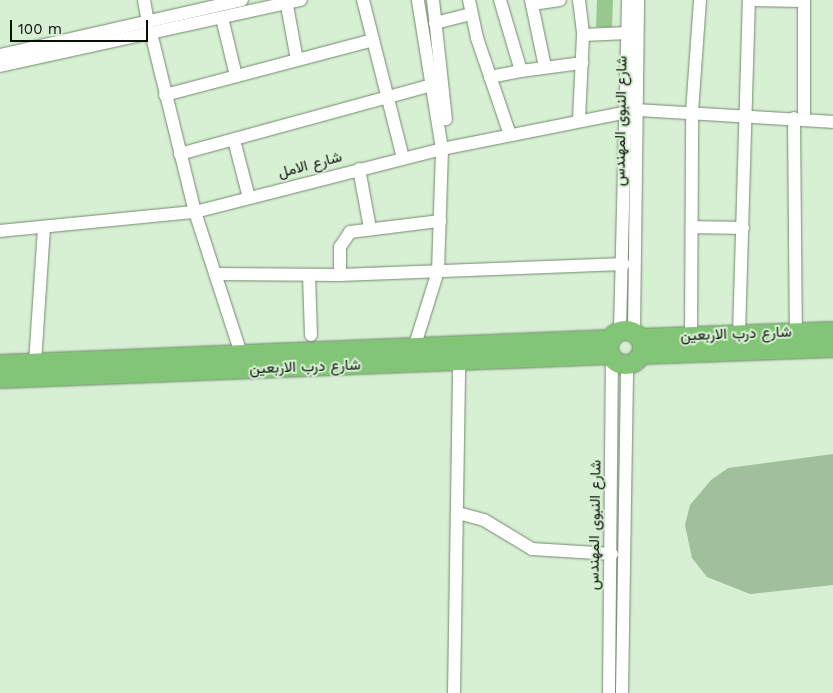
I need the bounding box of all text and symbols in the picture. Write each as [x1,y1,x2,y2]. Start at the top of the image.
scale bar [12,10,150,42]
text: 100 m [18,20,62,38]
street label: شارع النبوى المهندس [611,56,631,186]
street label: شارع الامل [276,148,344,182]
street label: شارع درب الاربعين [680,323,792,345]
street label: شارع درب الاربعين [249,356,361,378]
street label: شارع النبوى المهندس [585,460,605,590]

